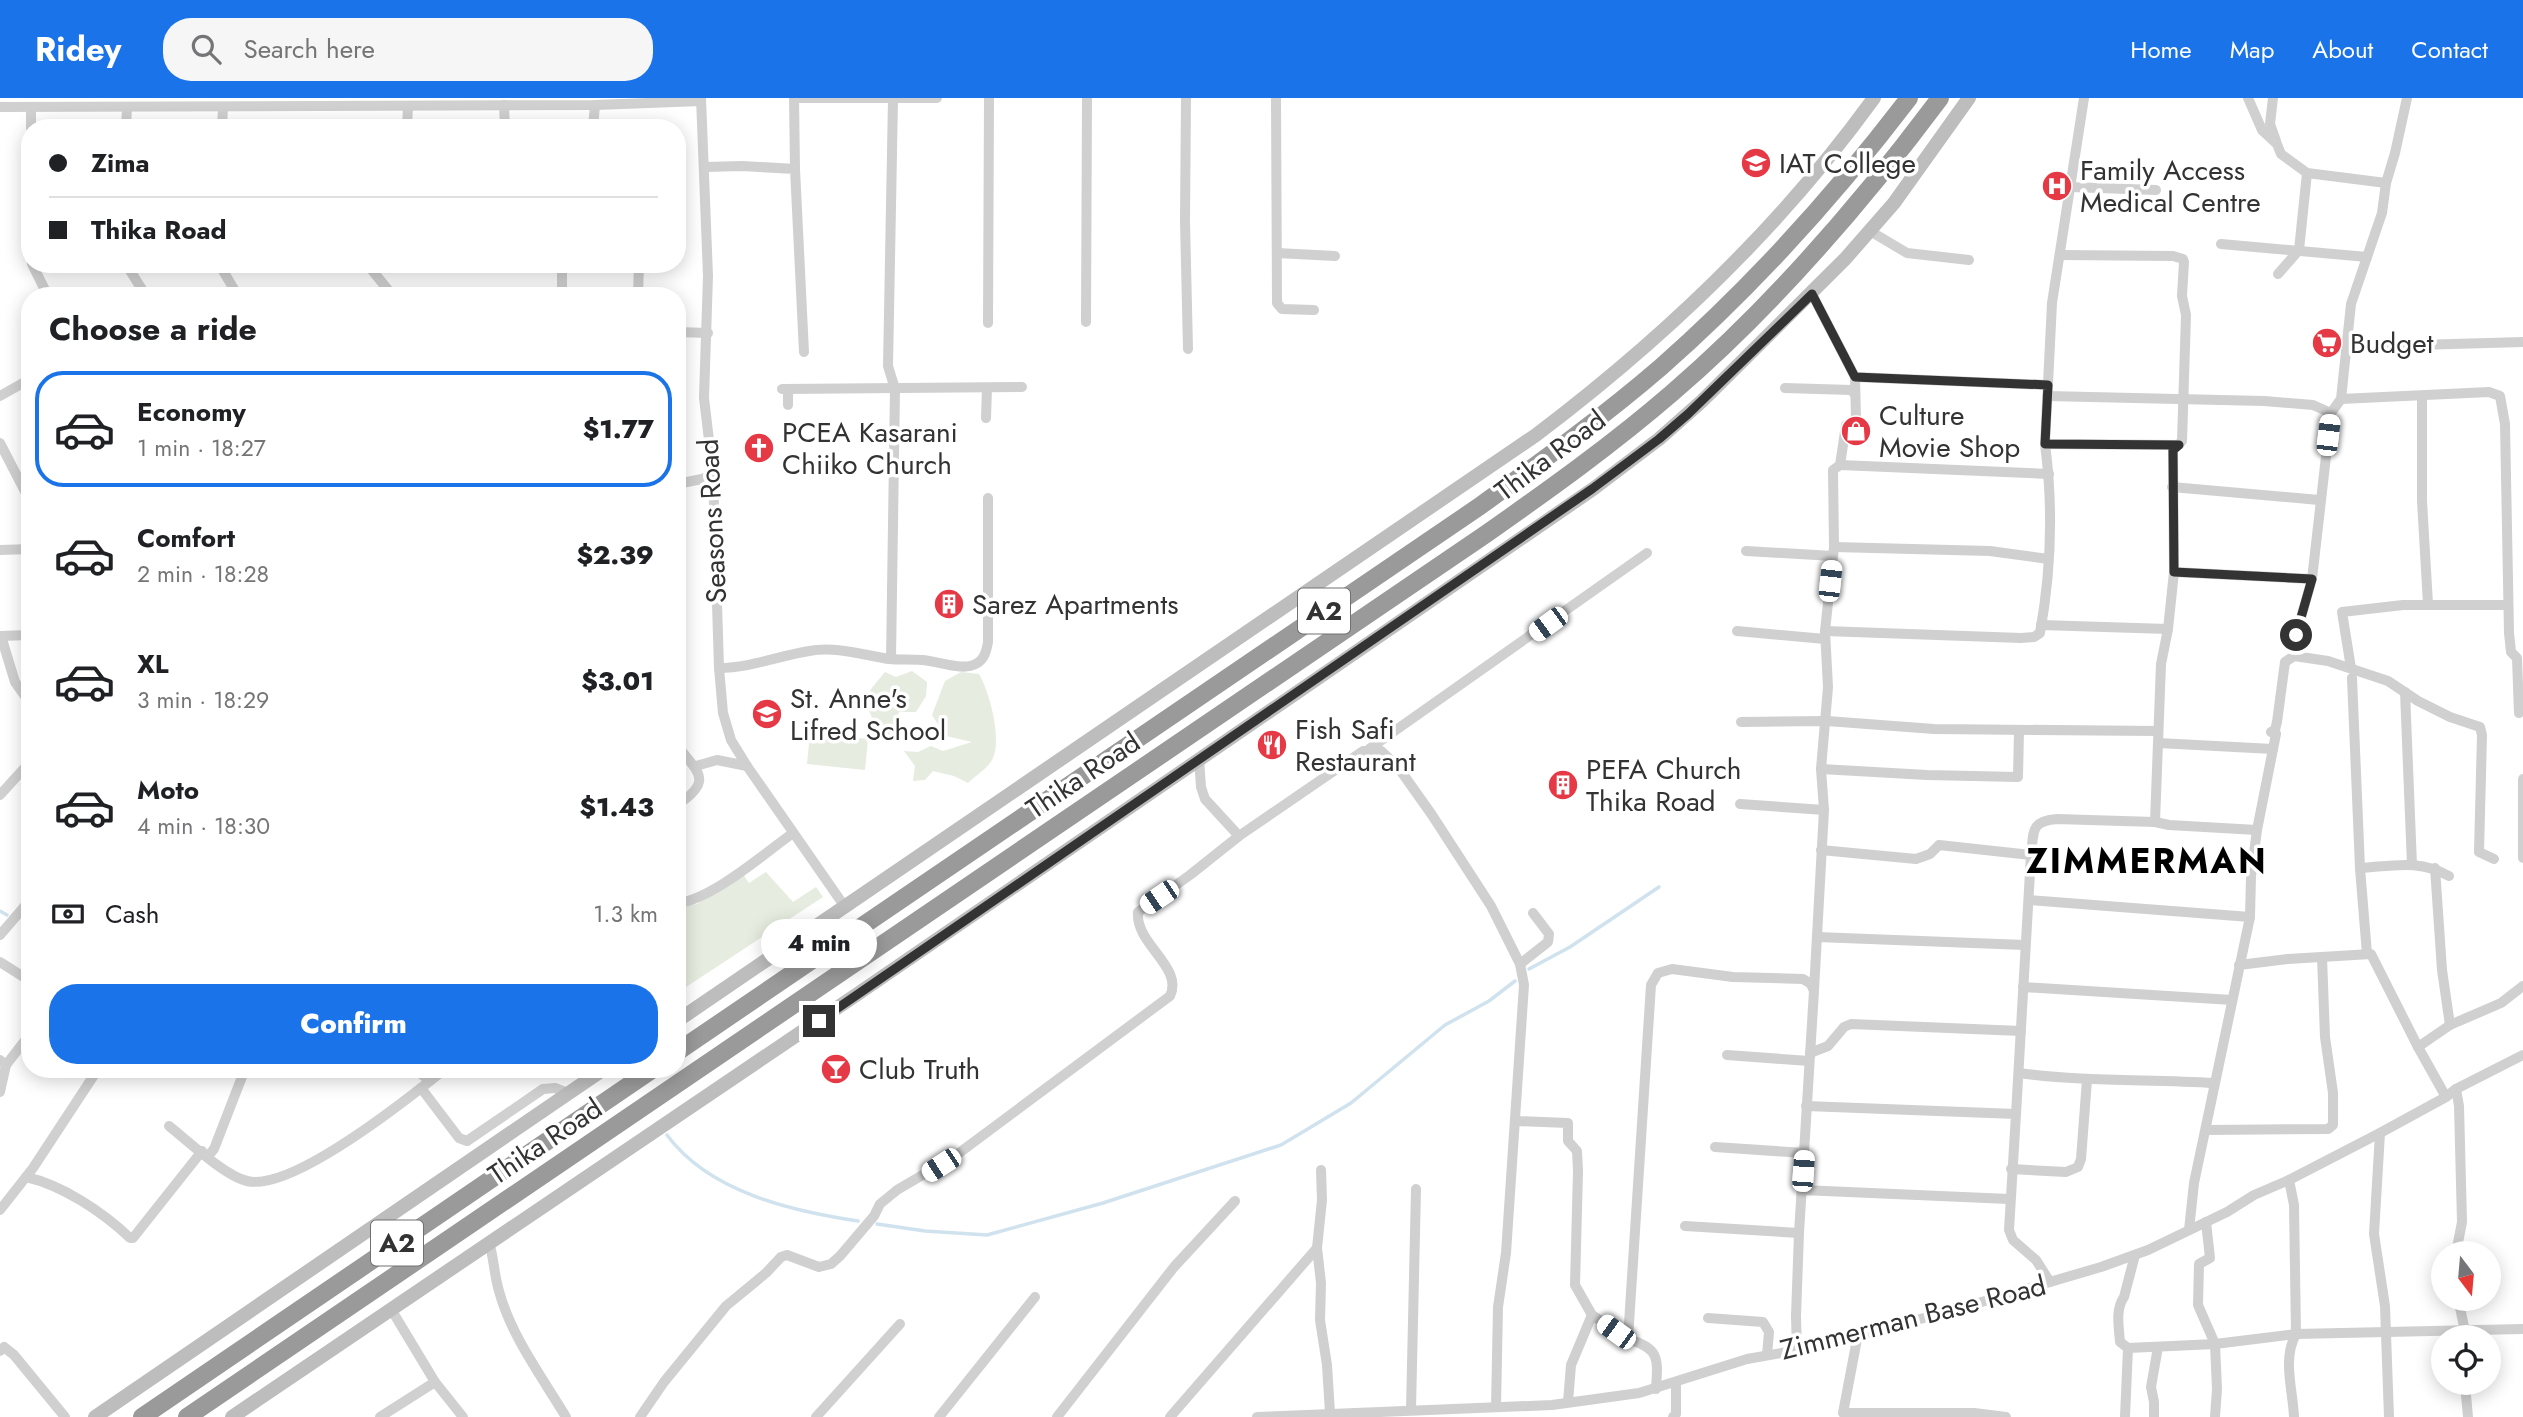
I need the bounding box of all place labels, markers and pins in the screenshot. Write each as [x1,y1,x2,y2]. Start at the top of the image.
place label: IAT College [1779,143,1916,184]
school or university icon: IAT College [1739,146,1773,180]
place label: Family Access Medical Centre [2080,150,2261,223]
hospital icon: Family Access Medical Centre [2040,169,2074,203]
place label: Budget [2350,323,2434,364]
supermarket icon: Budget [2310,326,2344,360]
place label: Culture Movie Shop [1879,395,2020,468]
place label: PCEA Kasarani Chiiko Church [782,412,958,485]
shop icon: Culture Movie Shop [1839,414,1873,448]
church icon: PCEA Kasarani Chiiko Church [742,431,776,465]
place label: Sarez Apartments [972,584,1178,625]
building icon: Sarez Apartments [932,587,966,621]
place label: St. Anne's Lifred School [790,678,946,751]
school or university icon: St. Anne's Lifred School [750,697,784,731]
place label: Fish Safi Restaurant [1295,709,1416,782]
restaurant icon: Fish Safi Restaurant [1255,728,1289,762]
place label: PEFA Church Thika Road [1586,749,1742,822]
building icon: PEFA Church Thika Road [1546,768,1580,802]
place label: Club Truth [859,1049,980,1090]
bar icon: Club Truth [819,1052,853,1086]

